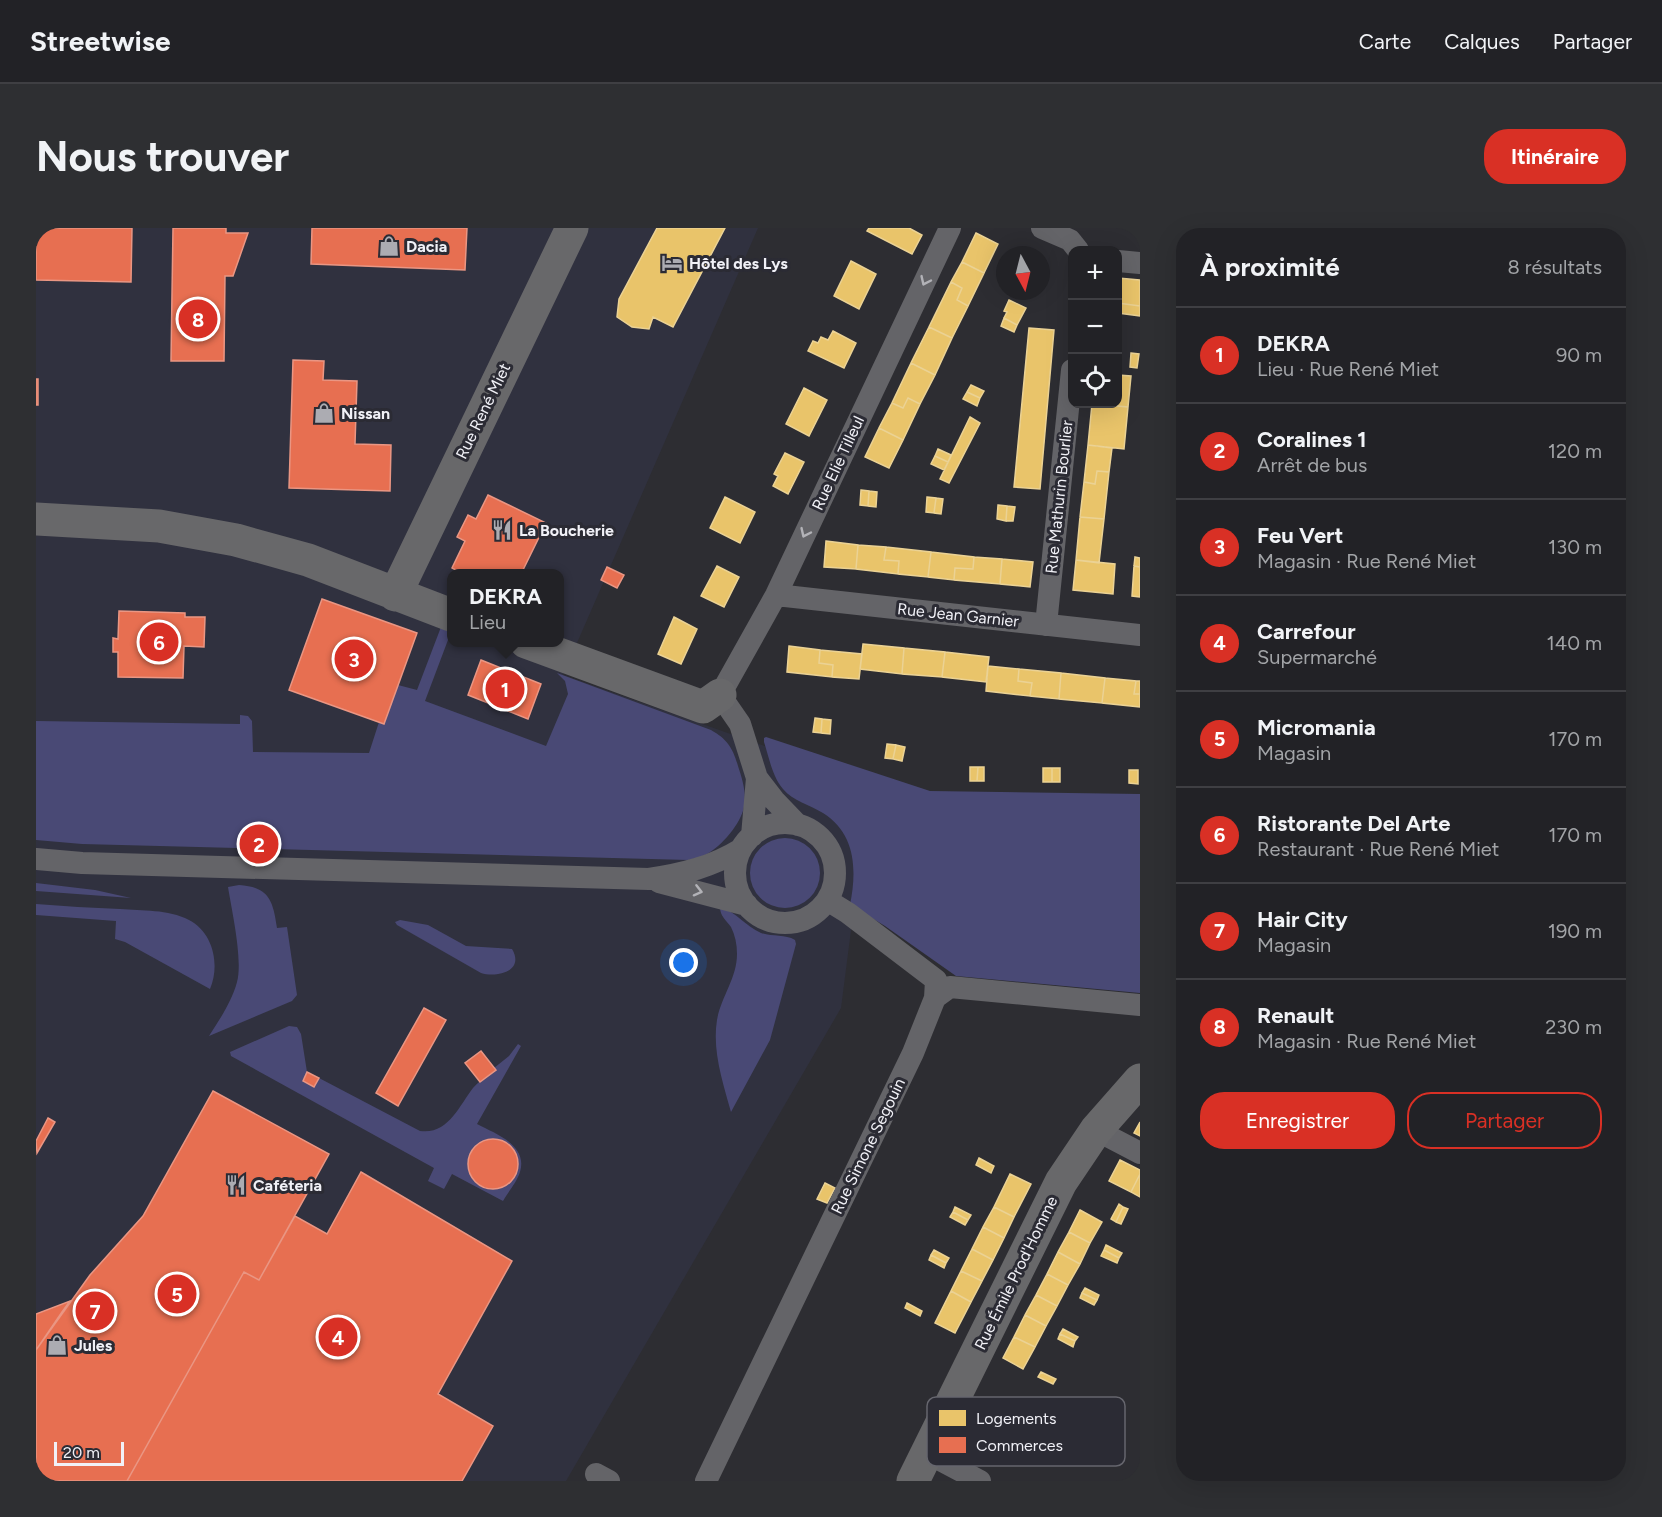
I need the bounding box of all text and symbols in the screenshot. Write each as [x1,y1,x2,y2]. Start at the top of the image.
text: Streetwise [30,24,170,58]
text: Carte [1359,29,1411,54]
text: Calques [1444,29,1520,54]
text: Partager [1553,29,1632,54]
button: Itinéraire [1484,129,1626,184]
text: Nous trouver [36,131,289,182]
shop icon: Dacia [377,234,401,258]
place label: Dacia [406,237,447,256]
north arrow [996,246,1050,300]
map controls [1068,246,1122,408]
button: + [1068,246,1122,300]
hotel icon: Hôtel des Lys [660,251,684,275]
text: À proximité [1200,251,1340,283]
place label: Hôtel des Lys [689,254,788,273]
text: 8 résultats [1508,255,1602,279]
one-way arrow [920,274,932,285]
pin: 8 [178,296,218,341]
button: − [1068,300,1122,354]
text: DEKRA [1257,330,1330,357]
text: 1 [1215,343,1224,367]
text: 90 m [1556,343,1602,367]
button: locate [1068,354,1122,408]
text: Lieu · Rue René Miet [1257,357,1439,381]
street label: Rue René Miet [452,360,514,462]
shop icon: Nissan [312,401,336,425]
place label: Nissan [341,404,390,423]
street label: Rue Elie Tilleul [808,413,868,513]
street label: Rue Mathurin Bourlier [1042,419,1077,575]
text: Coralines 1 [1257,426,1366,453]
text: 2 [1214,439,1225,463]
text: 120 m [1548,439,1602,463]
text: Arrêt de bus [1257,453,1367,477]
restaurant icon: La Boucherie [490,518,514,542]
place label: La Boucherie [519,521,614,540]
text: Feu Vert [1257,522,1343,549]
one-way arrow [801,526,813,537]
text: 3 [1214,535,1225,559]
text: 130 m [1548,535,1602,559]
text: Magasin · Rue René Miet [1257,549,1476,573]
popup [447,569,564,647]
text: DEKRA [469,583,542,610]
street label: Rue Jean Garnier [896,599,1020,631]
text: Lieu [469,610,506,634]
text: Carrefour [1257,618,1356,645]
pin: 6 [140,620,178,664]
text: 4 [1213,631,1226,655]
text: 140 m [1547,631,1602,655]
pin: 3 [334,636,374,682]
text: Supermarché [1257,645,1377,669]
pin: 1 [486,666,524,712]
text: Micromania [1257,714,1376,741]
text: 5 [1214,727,1225,751]
text: 170 m [1548,727,1602,751]
text: Magasin [1257,741,1331,765]
text: Ristorante Del Arte [1257,810,1450,837]
pin: 2 [240,822,278,866]
text: 6 [1214,823,1225,847]
text: 170 m [1548,823,1602,847]
text: Restaurant · Rue René Miet [1257,837,1499,861]
one-way arrow [693,884,703,897]
text: Hair City [1257,906,1348,933]
text: 7 [1214,919,1225,943]
text: 190 m [1548,919,1602,943]
text: Magasin [1257,933,1331,957]
your location [669,948,698,977]
text: Renault [1257,1002,1334,1029]
text: 8 [1213,1015,1226,1039]
text: 230 m [1545,1015,1602,1039]
text: Magasin · Rue René Miet [1257,1029,1476,1053]
street label: Rue Simone Segouin [827,1075,909,1217]
button: Enregistrer [1200,1092,1395,1149]
button: Partager [1407,1092,1602,1149]
restaurant icon: Caféteria [224,1173,248,1197]
place label: Caféteria [253,1176,322,1195]
street label: Rue Émile Prod'Homme [971,1193,1062,1353]
pin: 5 [158,1272,196,1316]
pin: 7 [76,1288,114,1334]
pin: 4 [318,1314,358,1360]
shop icon: Jules [45,1333,69,1357]
place label: Jules [74,1336,113,1355]
legend [927,1397,1125,1466]
text: Logements [976,1409,1057,1428]
text: Commerces [976,1436,1063,1455]
scale bar [54,1439,124,1466]
text: 20 m [63,1443,100,1462]

